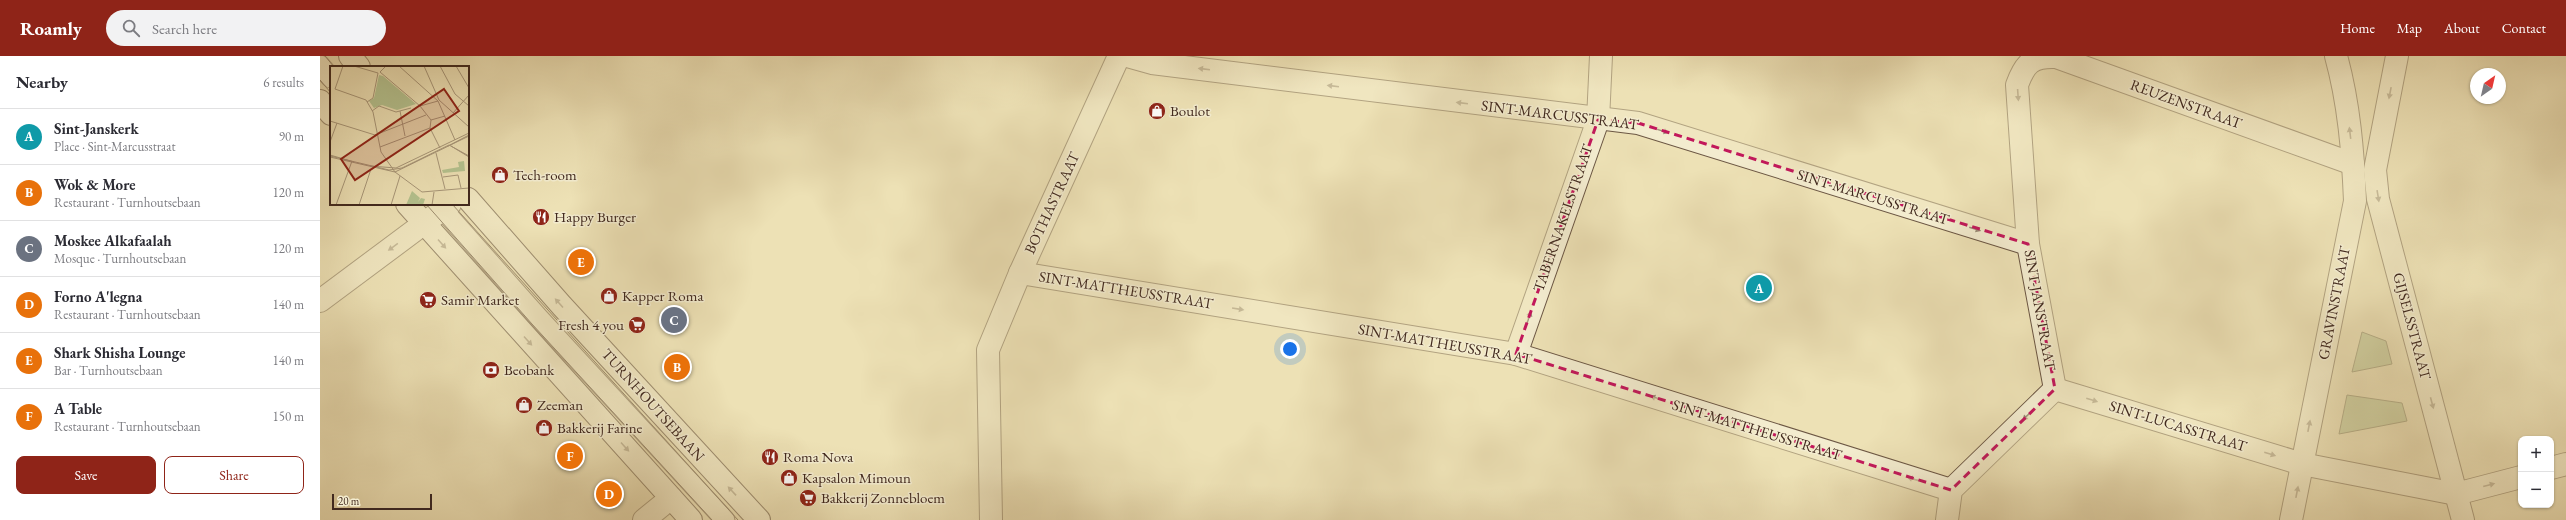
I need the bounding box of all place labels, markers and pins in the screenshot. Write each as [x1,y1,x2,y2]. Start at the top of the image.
shop icon: Boulot [1147,101,1167,121]
place label: Boulot [1170,101,1210,120]
shop icon: Tech-room [490,165,510,185]
place label: Tech-room [513,165,577,184]
restaurant icon: Happy Burger [531,207,551,227]
place label: Happy Burger [554,207,636,226]
pin: E [568,247,594,277]
pin: A [1746,273,1772,303]
shop icon: Kapper Roma [599,286,619,306]
place label: Kapper Roma [622,286,703,305]
supermarket icon: Samir Market [418,290,438,310]
place label: Samir Market [441,290,519,309]
pin: C [661,305,687,335]
place label: Fresh 4 you [558,315,624,334]
supermarket icon: Fresh 4 you [627,315,647,335]
pin: B [664,352,690,382]
bank icon: Beobank [481,360,501,380]
place label: Beobank [504,360,555,379]
shop icon: Zeeman [514,395,534,415]
place label: Zeeman [537,395,583,414]
shop icon: Bakkerij Farine [534,418,554,438]
place label: Bakkerij Farine [557,418,643,437]
pin: F [557,441,583,471]
restaurant icon: Roma Nova [760,447,780,467]
place label: Roma Nova [783,447,853,466]
shop icon: Kapsalon Mimoun [779,468,799,488]
place label: Kapsalon Mimoun [802,468,911,487]
pin: D [596,479,622,509]
supermarket icon: Bakkerij Zonnebloem [798,488,818,508]
place label: Bakkerij Zonnebloem [821,488,945,507]

